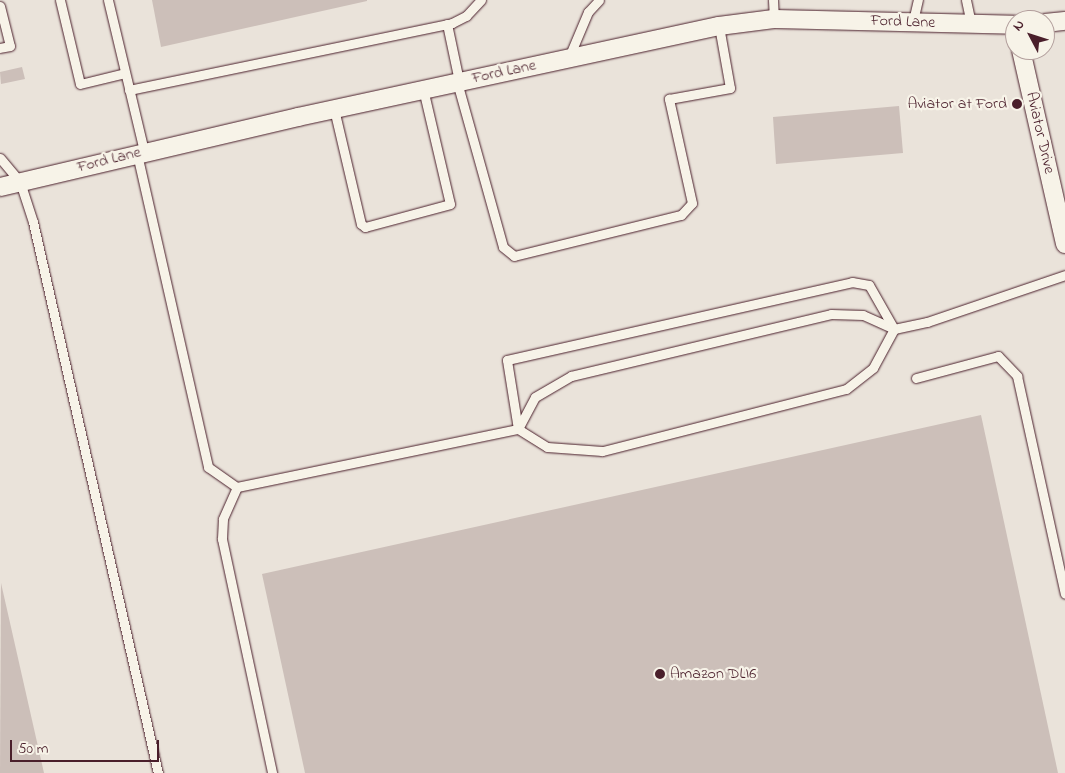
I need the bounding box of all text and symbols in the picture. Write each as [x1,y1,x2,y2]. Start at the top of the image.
north arrow [1005,10,1055,60]
street label: Ford Lane [870,11,936,33]
text: N [1008,15,1030,36]
street label: Ford Lane [470,56,538,88]
street label: Aviator Drive [1021,90,1059,176]
place label: Aviator at Ford [908,94,1007,114]
marker: Aviator at Ford [1011,98,1023,110]
street label: Ford Lane [75,143,143,177]
place label: Amazon DLI6 [670,664,756,684]
marker: Amazon DLI6 [654,668,666,680]
scale bar [12,730,161,762]
text: 50 m [18,738,48,760]

